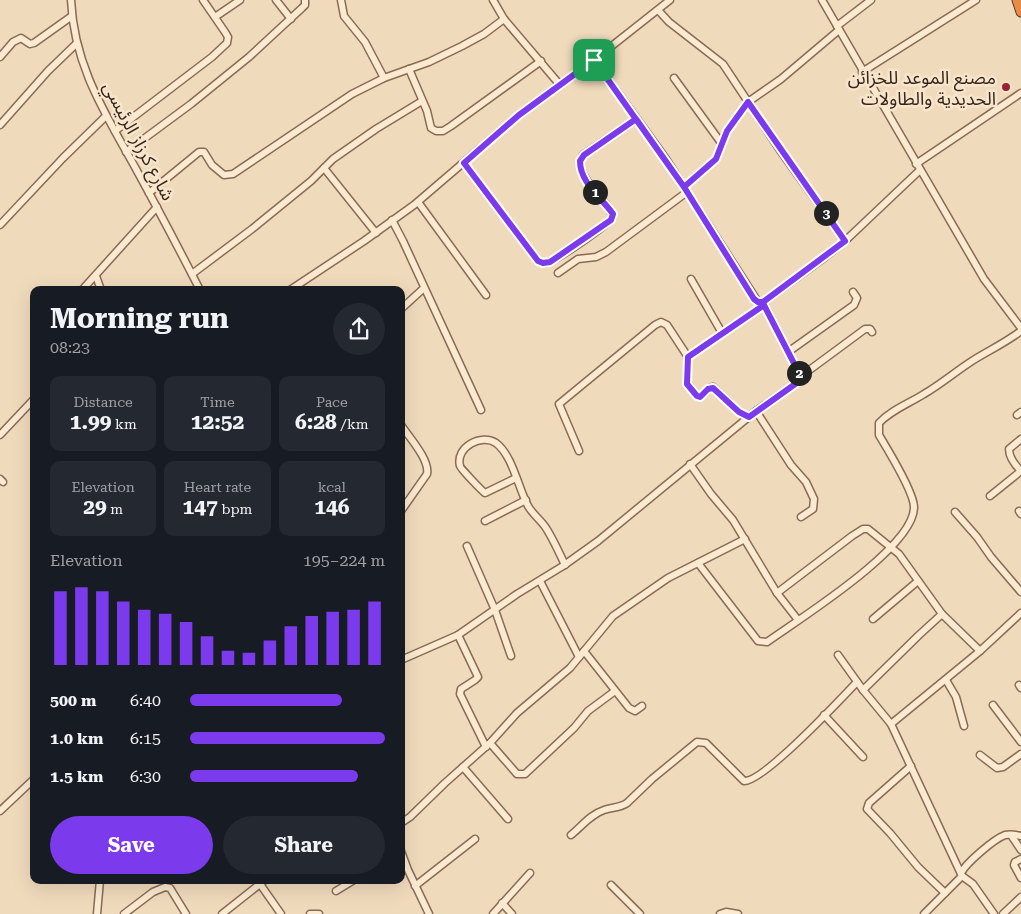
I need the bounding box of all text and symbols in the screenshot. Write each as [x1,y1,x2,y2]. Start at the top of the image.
pin [573,39,615,81]
icon: arrive [580,46,608,74]
place label: مصنع الموعد للخزائن الحديدية والطاولات [848,67,996,109]
street label: شارع كرزاز الرئيسي [95,78,179,206]
marker: مصنع الموعد للخزائن الحديدية والطاولات [1000,81,1012,93]
pin: 1 [582,180,608,204]
text: 1 [592,184,599,200]
pin: 3 [814,200,838,226]
text: 3 [823,205,830,221]
text: Morning run [50,302,229,335]
button: share [333,303,385,355]
text: 08:23 [50,338,90,357]
pin: 2 [786,360,812,386]
text: 2 [796,365,803,381]
text: Distance [74,394,133,410]
text: Time [200,394,235,410]
text: Pace [316,394,348,410]
text: 1.99 [70,410,112,434]
text: 12:52 [191,410,244,434]
text: 6:28 [295,410,337,434]
text: km [112,416,137,432]
text: /km [337,416,369,432]
text: Elevation [71,479,135,495]
text: Heart rate [184,479,251,495]
text: kcal [318,479,346,495]
text: 29 [83,495,107,519]
text: 147 [183,495,218,519]
text: 146 [314,495,349,519]
text: m [107,501,123,517]
text: bpm [218,501,252,517]
text: Elevation [50,551,123,570]
text: 195–224 m [303,551,385,570]
text: 500 m [50,691,96,710]
text: 6:40 [130,691,161,710]
text: 1.0 km [50,729,103,748]
text: 6:15 [130,729,161,748]
text: 1.5 km [50,767,103,786]
text: 6:30 [130,767,161,786]
button: Save [50,816,213,874]
button: Share [223,816,385,874]

